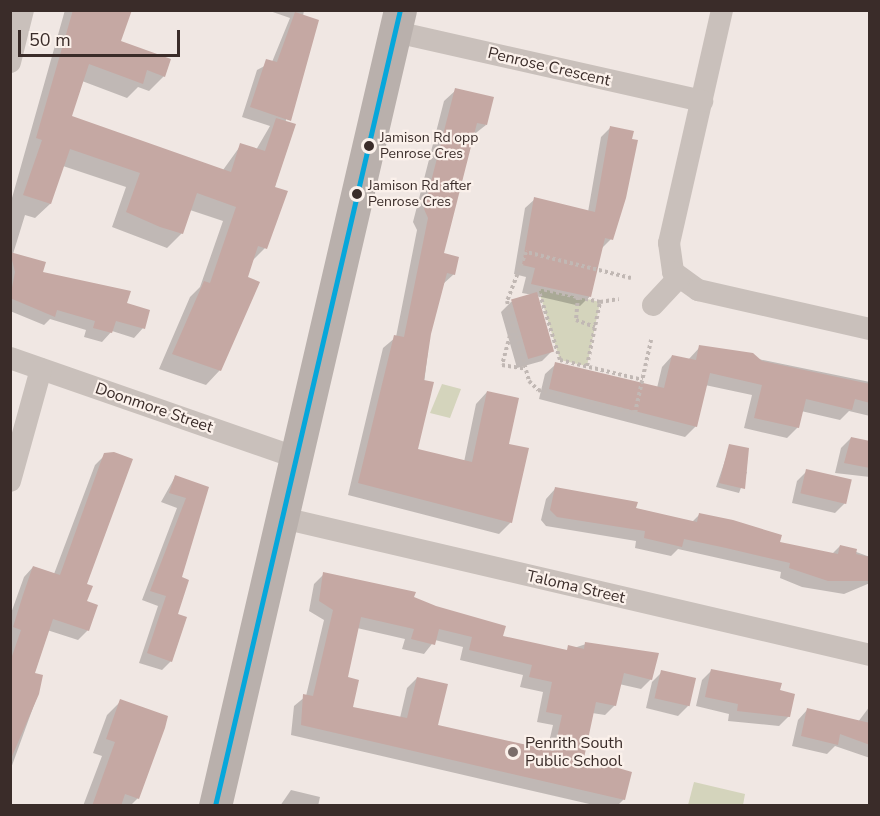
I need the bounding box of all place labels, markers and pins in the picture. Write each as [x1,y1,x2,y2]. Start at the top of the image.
place label: Jamison Rd opp Penrose Cres [380,130,478,162]
marker: Jamison Rd opp Penrose Cres [363,140,375,152]
place label: Jamison Rd after Penrose Cres [368,178,471,210]
marker: Jamison Rd after Penrose Cres [351,188,363,200]
place label: Penrith South Public School [525,733,623,771]
marker: Penrith South Public School [506,745,520,759]

